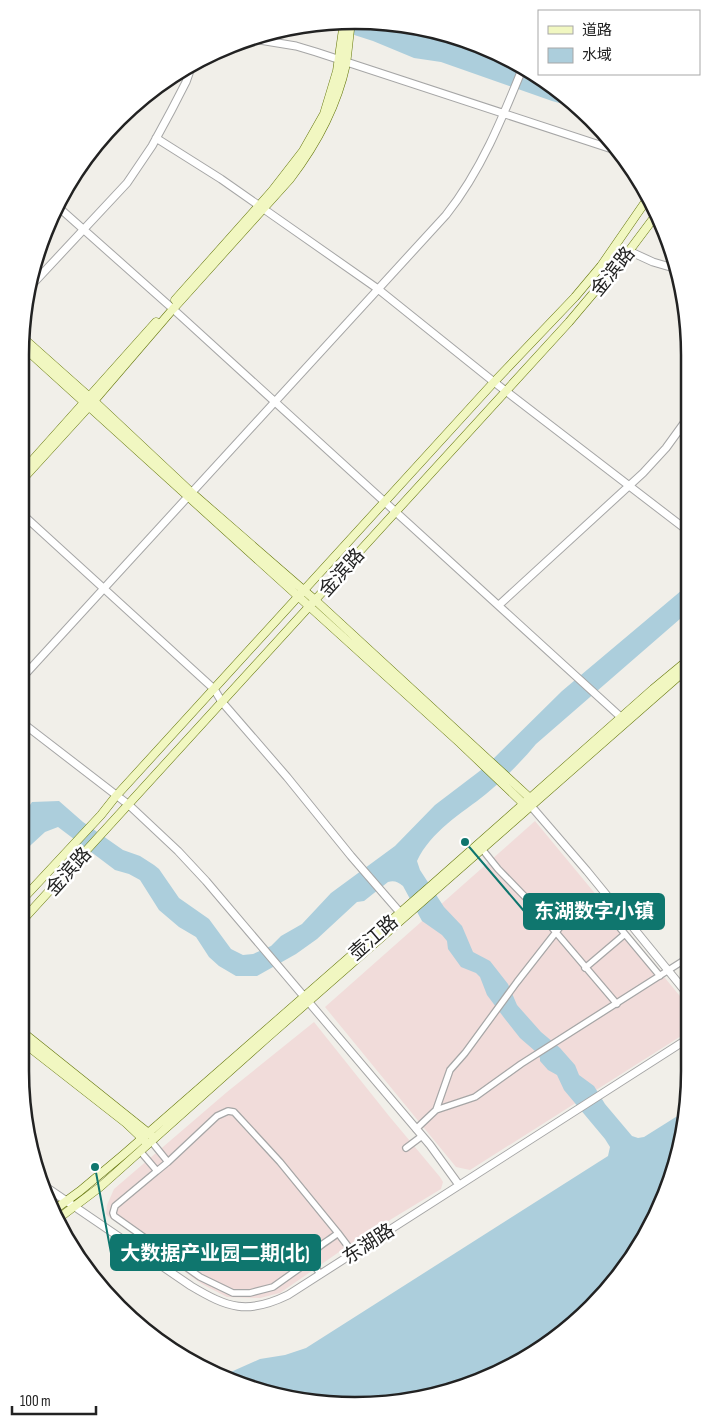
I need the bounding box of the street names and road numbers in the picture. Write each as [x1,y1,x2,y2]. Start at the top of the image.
street label: 金滨路 [586,243,640,301]
street label: 金滨路 [314,544,370,602]
street label: 金滨路 [41,843,97,901]
street label: 壶江路 [345,911,403,966]
street label: 东湖路 [339,1219,399,1269]

